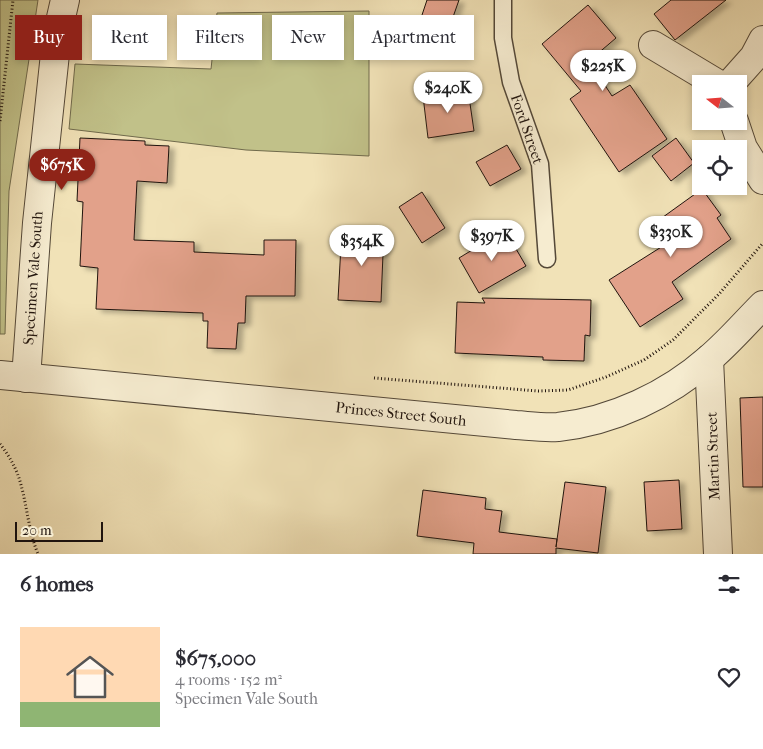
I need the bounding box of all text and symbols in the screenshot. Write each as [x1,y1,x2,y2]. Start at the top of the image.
chip: Buy [15,15,82,60]
chip: Rent [92,15,167,60]
chip: Filters [177,15,262,60]
chip: New [272,15,344,60]
chip: Apartment [354,15,474,60]
pin: $225K [568,49,638,92]
text: $225K [581,56,625,75]
pin: $240K [413,72,483,114]
north arrow [692,75,748,130]
map controls [692,75,747,195]
text: $240K [425,78,471,97]
street label: Ford Street [507,92,548,167]
button: locate [692,140,747,195]
pin: $675K [27,148,97,191]
text: $675K [40,155,84,174]
street label: Specimen Vale South [19,210,47,345]
pin: $330K [636,216,706,258]
pin: $397K [457,220,527,262]
text: $330K [650,222,692,241]
pin: $354K [327,224,397,267]
text: $397K [470,226,514,245]
text: $354K [340,231,384,250]
street label: Princes Street South [335,398,468,430]
street label: Martin Street [702,411,724,500]
scale bar [15,519,102,542]
text: 20 m [22,522,52,539]
icon: filters [715,570,743,598]
text: 6 homes [20,572,94,596]
text: $675,000 [175,646,256,670]
icon: home [60,647,120,707]
icon: heart [715,663,743,691]
text: 4 rooms · 152 m² [175,670,282,689]
text: Specimen Vale South [175,689,318,708]

